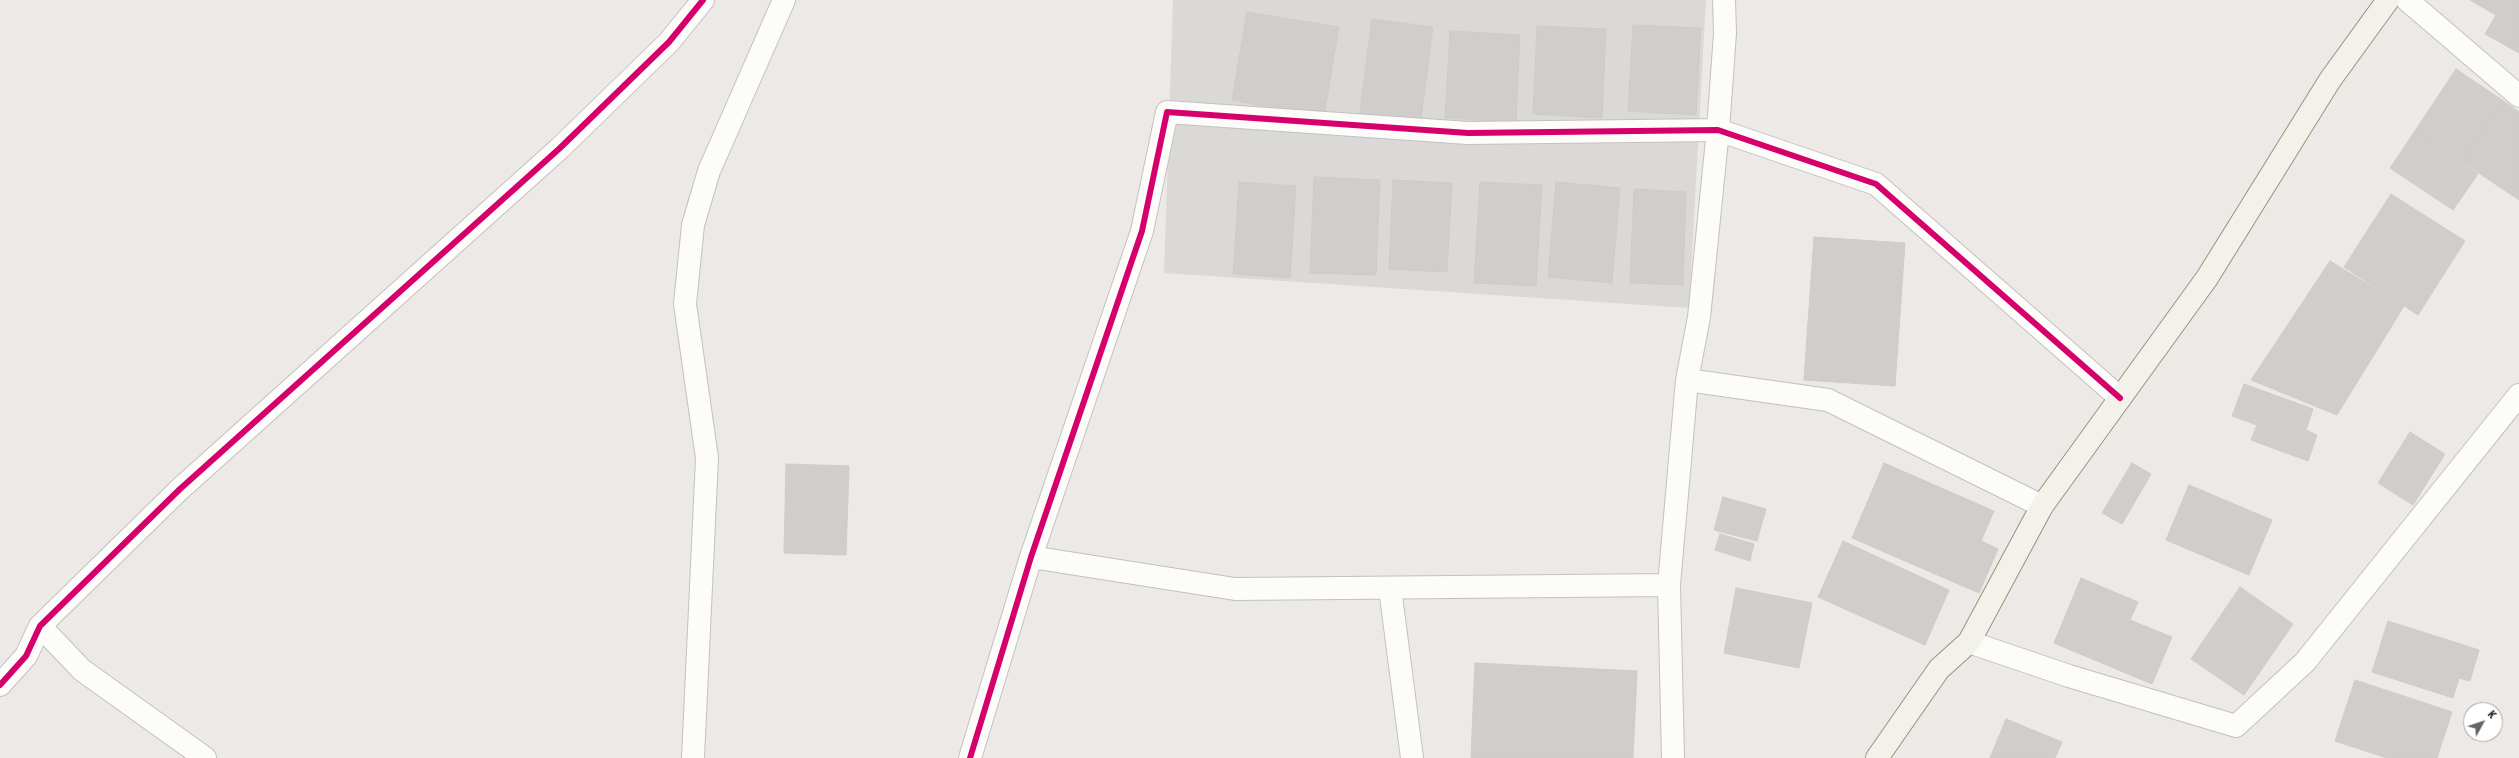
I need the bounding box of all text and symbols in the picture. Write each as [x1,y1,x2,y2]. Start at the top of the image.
north arrow [2463,702,2503,742]
text: K [2485,708,2499,721]

